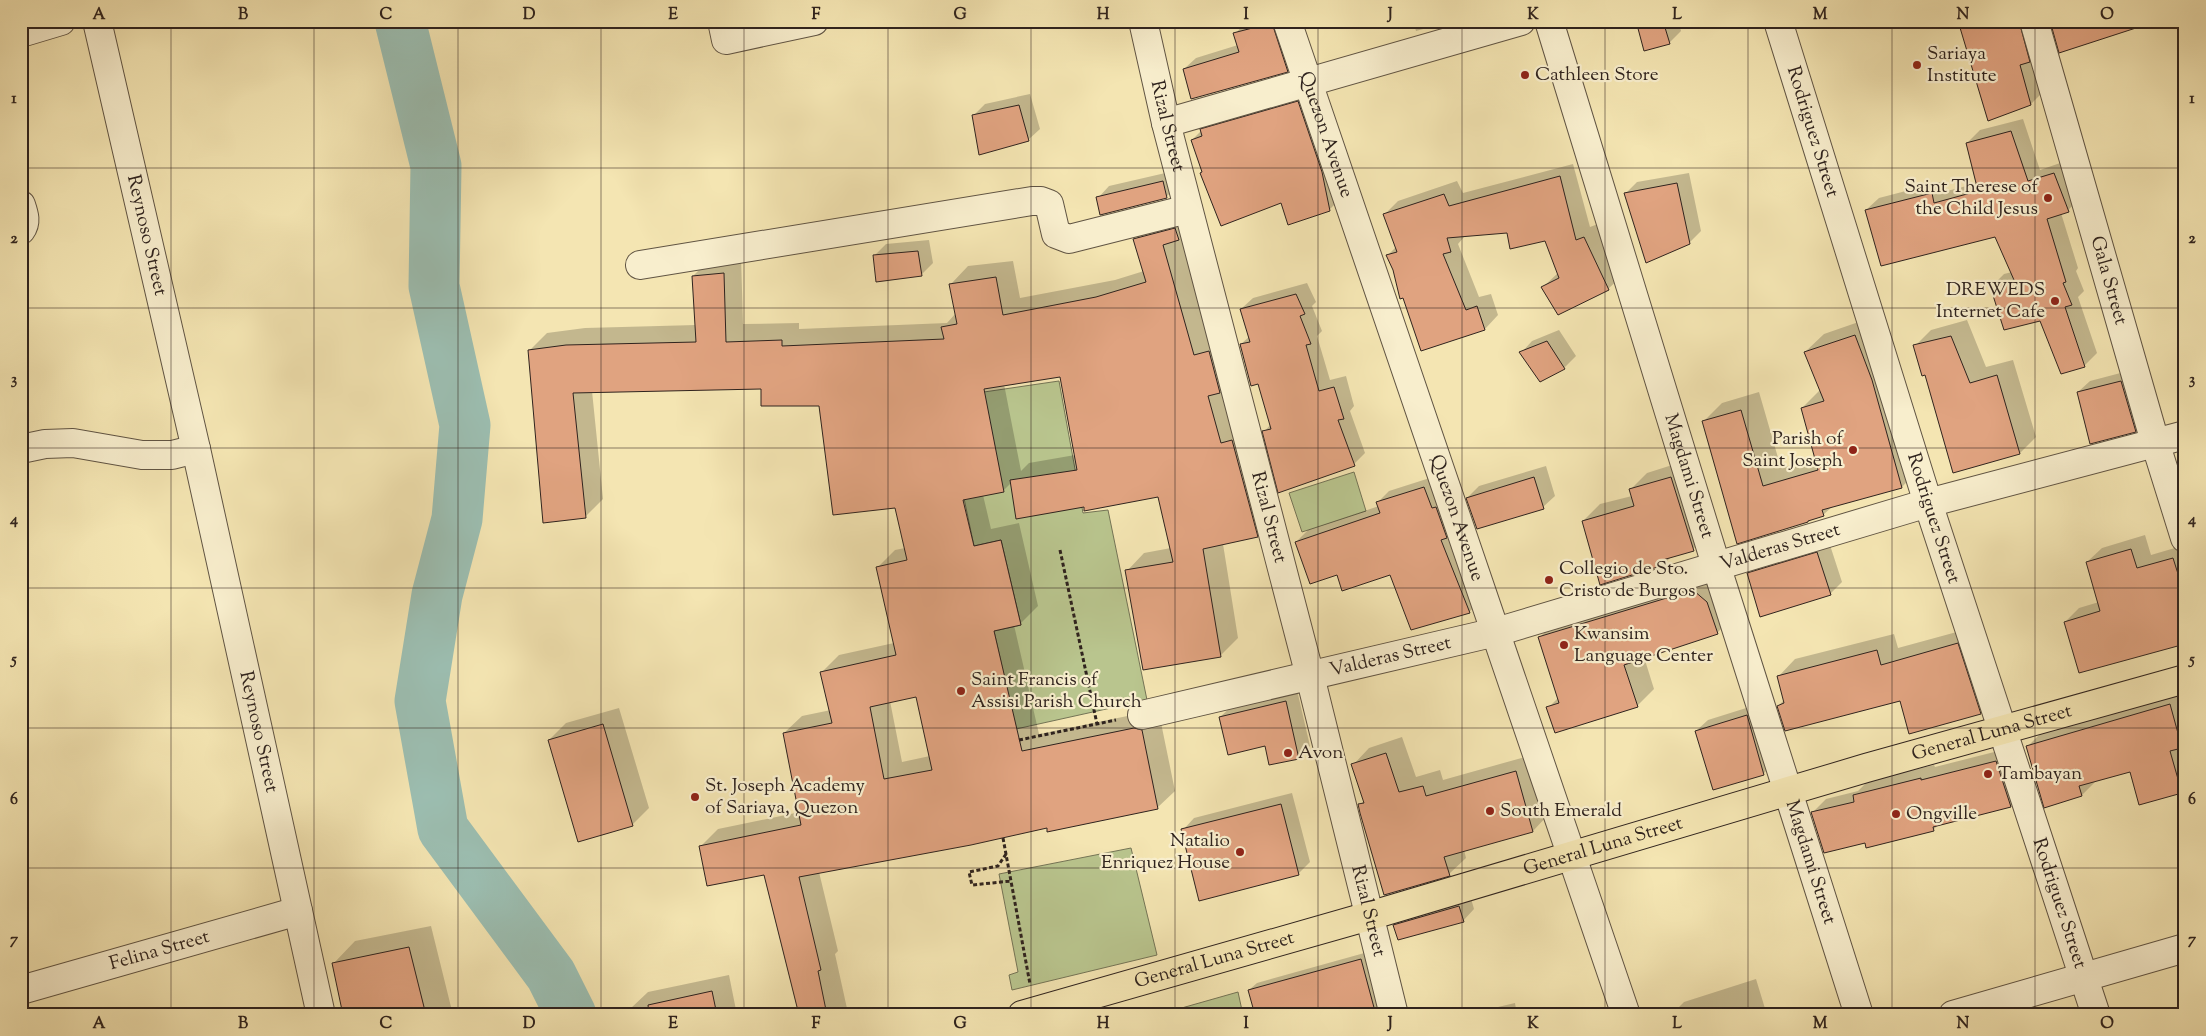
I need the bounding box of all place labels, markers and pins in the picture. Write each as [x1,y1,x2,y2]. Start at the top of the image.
place label: Sariaya Institute [1927,41,1997,90]
marker: Sariaya Institute [1911,59,1923,71]
place label: Cathleen Store [1535,62,1659,89]
marker: Cathleen Store [1519,69,1531,81]
place label: Saint Therese of the Child Jesus [1904,174,2039,223]
marker: Saint Therese of the Child Jesus [2042,192,2054,204]
place label: DREWEDS Internet Cafe [1936,277,2045,326]
marker: DREWEDS Internet Cafe [2049,295,2061,307]
place label: Parish of Saint Joseph [1742,426,1844,475]
marker: Parish of Saint Joseph [1847,444,1859,456]
place label: Collegio de Sto. Cristo de Burgos [1559,556,1696,605]
marker: Collegio de Sto. Cristo de Burgos [1543,574,1555,586]
place label: Kwansim Language Center [1574,621,1713,670]
marker: Kwansim Language Center [1558,639,1570,651]
place label: Saint Francis of Assisi Parish Church [971,667,1142,716]
marker: Saint Francis of Assisi Parish Church [955,685,967,697]
place label: Avon [1298,740,1343,767]
marker: Avon [1282,747,1294,759]
place label: Tambayan [1998,761,2082,788]
marker: Tambayan [1982,768,1994,780]
place label: St. Joseph Academy of Sariaya, Quezon [705,773,865,822]
marker: St. Joseph Academy of Sariaya, Quezon [689,791,701,803]
place label: South Emerald [1500,798,1622,825]
place label: Ongville [1906,801,1977,828]
marker: South Emerald [1484,805,1496,817]
marker: Ongville [1890,808,1902,820]
place label: Natalio Enriquez House [1101,828,1230,877]
marker: Natalio Enriquez House [1234,846,1246,858]

